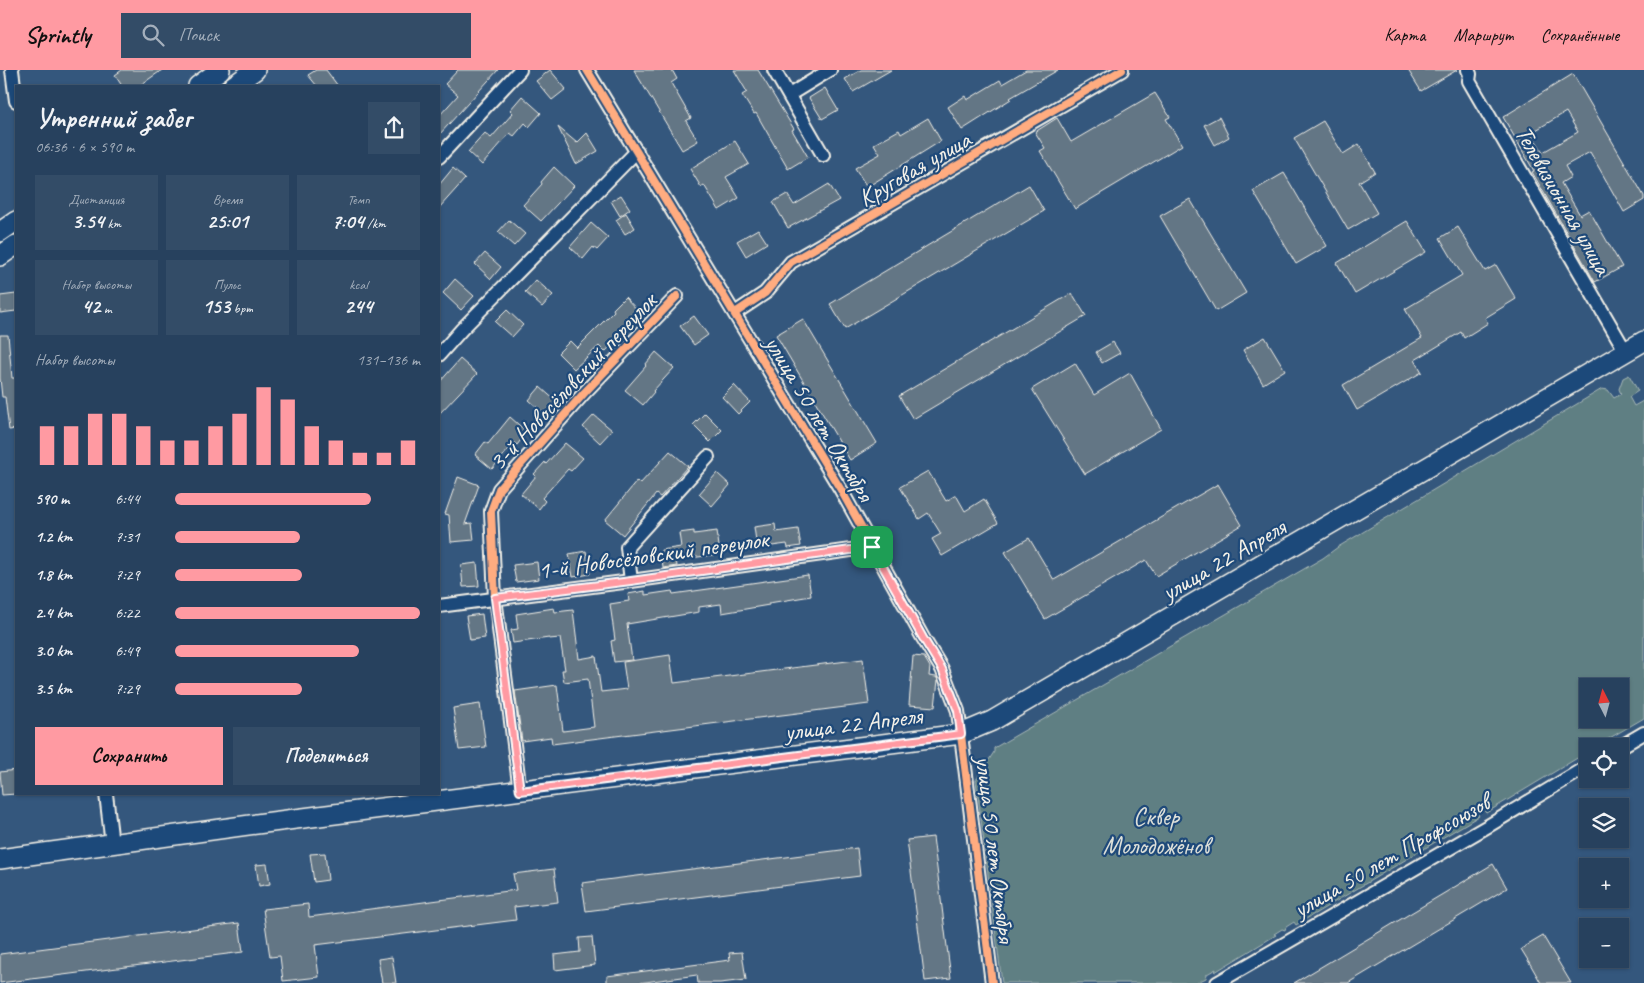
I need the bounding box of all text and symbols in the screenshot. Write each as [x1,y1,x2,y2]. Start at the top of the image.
search box [121,13,471,58]
text: Sprintly [25,20,91,50]
icon: search [139,21,167,49]
text: Поиск [179,23,219,47]
text: Карта [1384,24,1425,46]
text: Маршрут [1453,24,1513,46]
text: Сохранённые [1541,24,1619,46]
text: Утренний забег [35,100,191,135]
button: share [368,102,420,154]
street label: Телевизионная улица [1507,120,1620,283]
street label: Круговая улица [852,123,979,214]
text: 06:36 · 6 × 590 m [35,137,134,157]
text: Дистанция [69,191,124,208]
text: Время [213,191,242,208]
text: Темп [347,191,370,208]
text: 3.54 [72,208,104,234]
text: 25:01 [207,208,248,234]
text: 7:04 [331,208,364,234]
text: km [104,215,121,232]
text: /km [364,215,386,232]
text: Набор высоты [62,276,131,293]
text: Пульс [214,276,241,293]
text: kcal [349,276,368,293]
street label: 3-й Новосёловский переулок [482,284,665,477]
text: 42 [81,293,100,319]
text: 153 [202,293,230,319]
text: 244 [344,293,373,319]
text: m [100,300,112,317]
text: bpm [230,300,253,317]
street label: улица 50 лет Октября [756,328,882,509]
text: Набор высоты [35,350,114,370]
text: 131–136 m [357,350,420,370]
text: 590 m [35,489,69,509]
text: 6:44 [115,489,140,509]
street label: улица 22 Апреля [1154,510,1293,609]
street label: 1-й Новосёловский переулок [536,523,773,587]
pin [851,526,893,568]
text: 1.2 km [35,527,72,547]
text: 7:31 [115,527,140,547]
icon: arrive [858,533,886,561]
text: 1.8 km [35,565,72,585]
text: 7:29 [115,565,140,585]
text: 2.4 km [35,603,72,623]
text: 6:22 [115,603,140,623]
text: 3.0 km [35,641,72,661]
text: 6:49 [115,641,140,661]
north arrow [1579,678,1629,728]
map controls [1579,678,1629,968]
text: 3.5 km [35,679,72,699]
text: 7:29 [115,679,140,699]
street label: улица 22 Апреля [781,699,926,749]
button: Сохранить [35,727,223,785]
button: Поделиться [233,727,420,785]
button: locate [1579,738,1629,788]
street label: улица 50 лет Октября [967,752,1023,947]
street label: улица 50 лет Профсоюзов [1286,783,1501,926]
button: layers [1579,798,1629,848]
park label: Сквер Молодожёнов [1103,801,1214,862]
button: + [1579,858,1629,908]
button: − [1579,918,1629,968]

